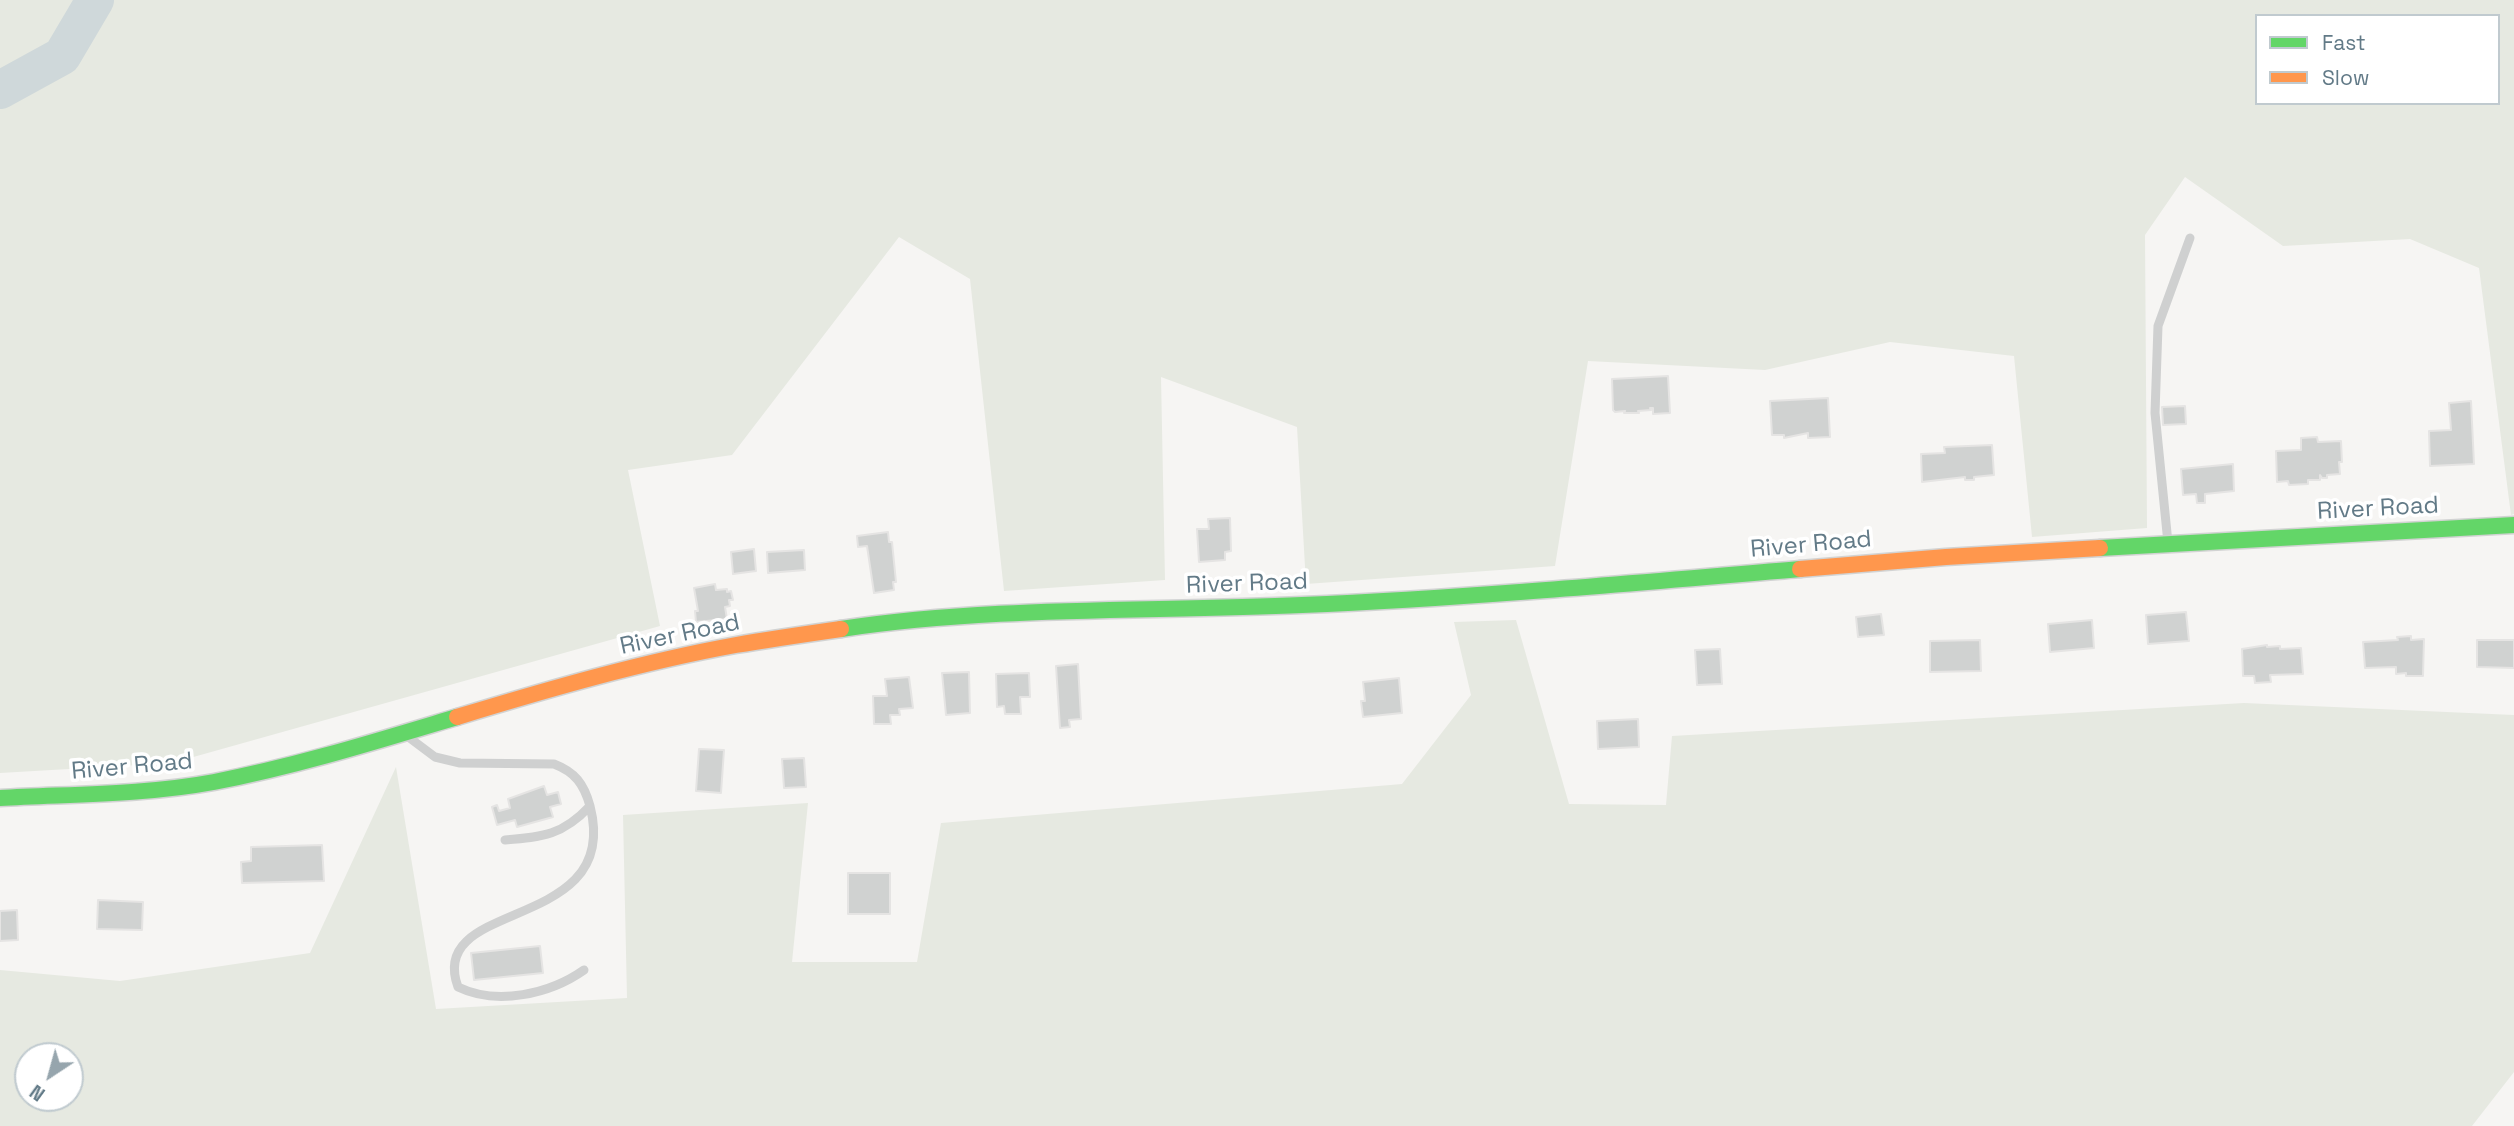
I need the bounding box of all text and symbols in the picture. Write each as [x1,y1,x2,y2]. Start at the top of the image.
legend [2255,14,2500,105]
text: Fast [2322,29,2366,56]
text: Slow [2322,64,2370,91]
street label: River Road [2316,491,2440,527]
street label: River Road [1749,525,1873,565]
street label: River Road [1186,567,1308,601]
street label: River Road [617,608,743,662]
street label: River Road [70,747,194,787]
north arrow [14,1042,84,1112]
text: N [25,1079,50,1107]

